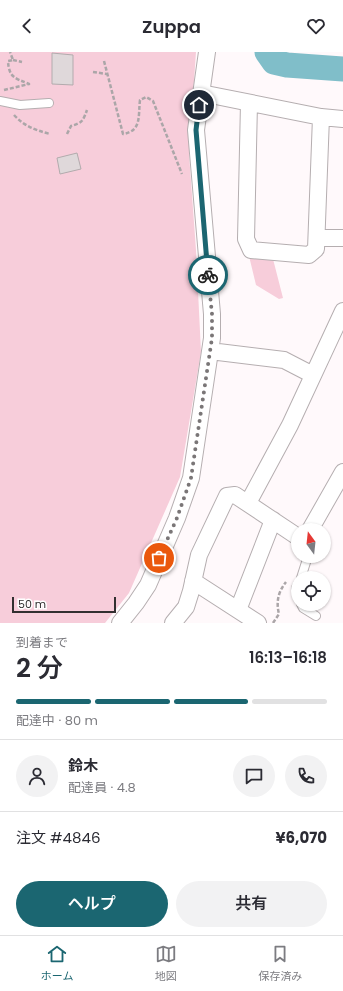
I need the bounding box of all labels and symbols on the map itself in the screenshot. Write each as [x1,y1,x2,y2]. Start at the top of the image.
pin [182,88,216,122]
courier [188,255,228,295]
north arrow [291,523,331,563]
pin [142,541,176,575]
scale bar [12,595,116,614]

